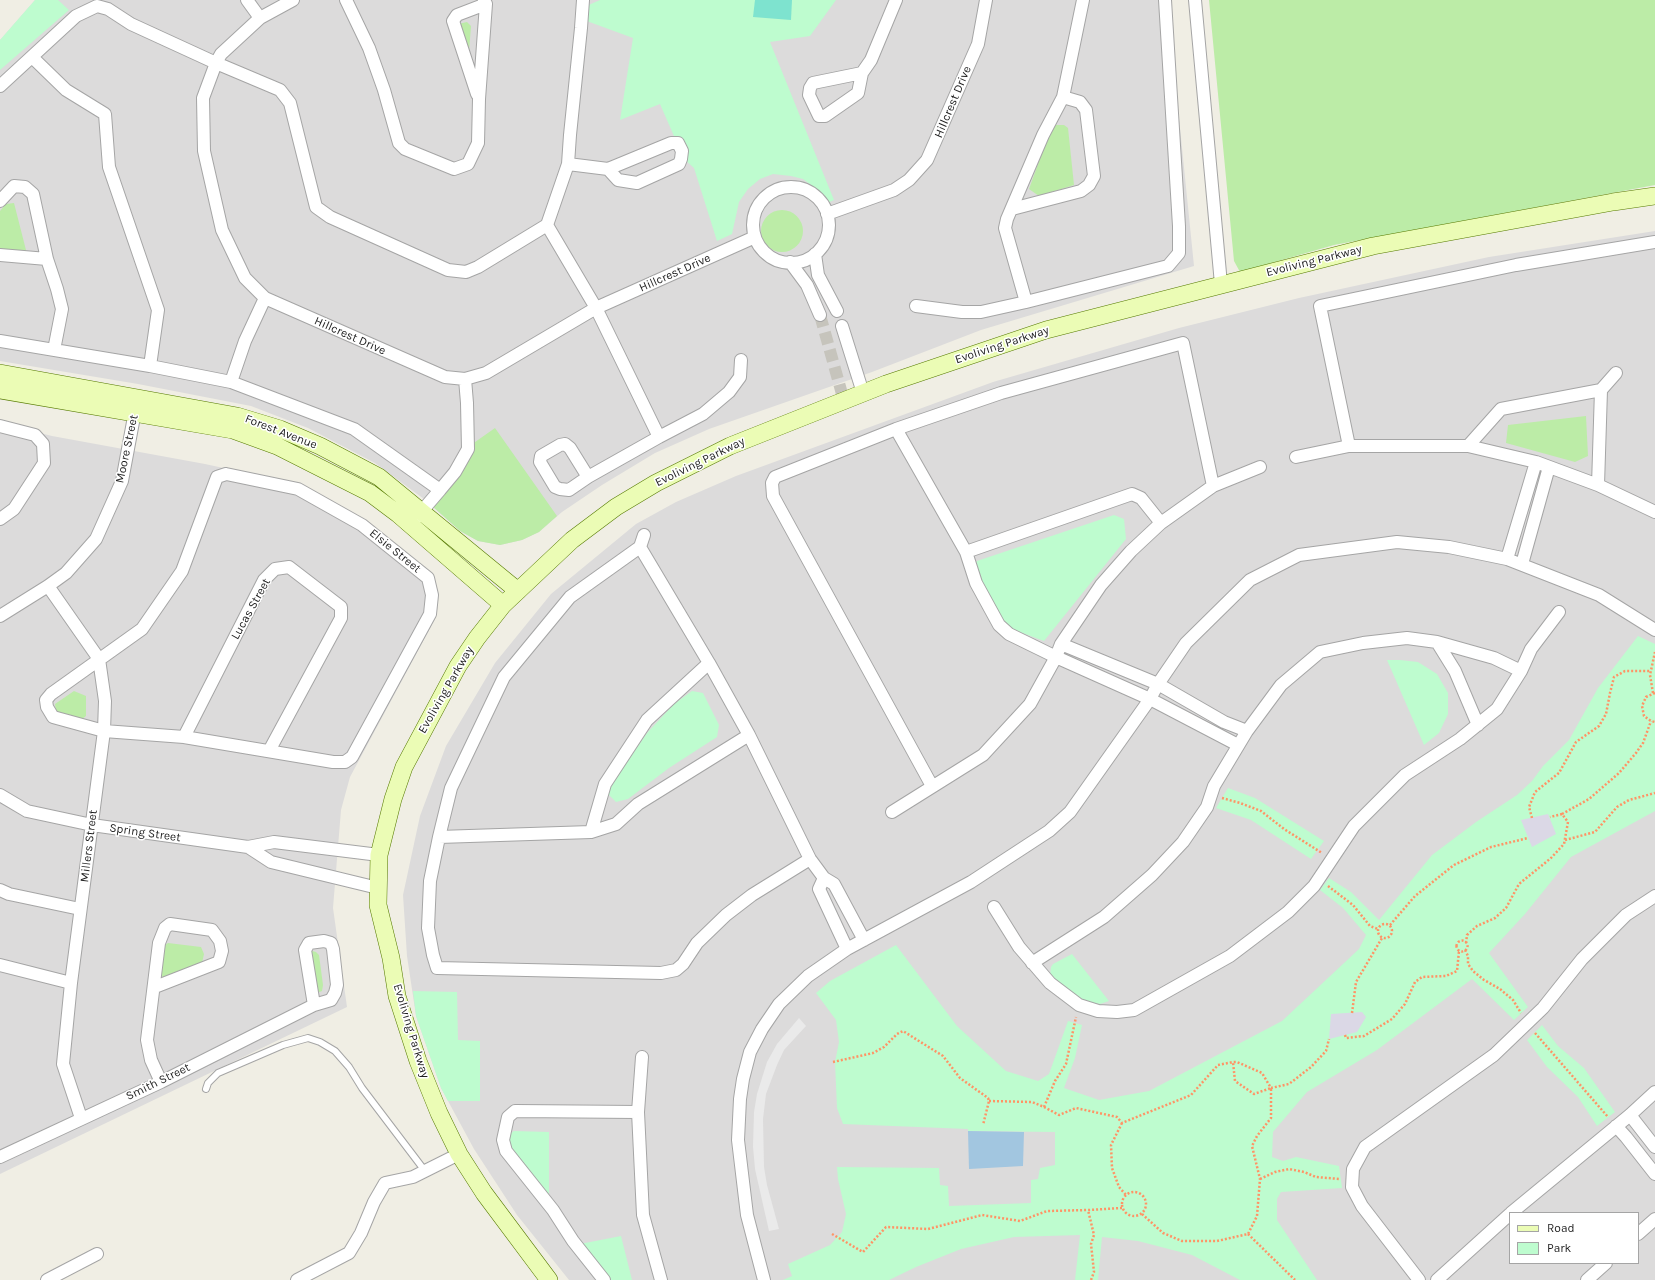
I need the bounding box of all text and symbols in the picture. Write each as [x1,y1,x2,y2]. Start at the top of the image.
street label: Hillcrest Drive [931,64,975,140]
street label: Evoliving Parkway [1265,242,1363,280]
street label: Hillcrest Drive [637,251,713,295]
street label: Hillcrest Drive [312,314,388,358]
street label: Evoliving Parkway [953,323,1051,367]
street label: Forest Avenue [243,412,319,452]
street label: Moore Street [113,413,141,485]
street label: Evoliving Parkway [653,434,747,490]
street label: Elsie Street [366,526,424,576]
street label: Lucas Street [228,576,274,642]
street label: Evoliving Parkway [415,644,477,736]
street label: Millers Street [77,809,101,883]
street label: Spring Street [108,821,182,845]
street label: Evoliving Parkway [390,982,432,1080]
street label: Smith Street [124,1060,192,1104]
legend [1509,1212,1639,1264]
text: Road [1547,1221,1575,1235]
text: Park [1547,1241,1571,1255]

